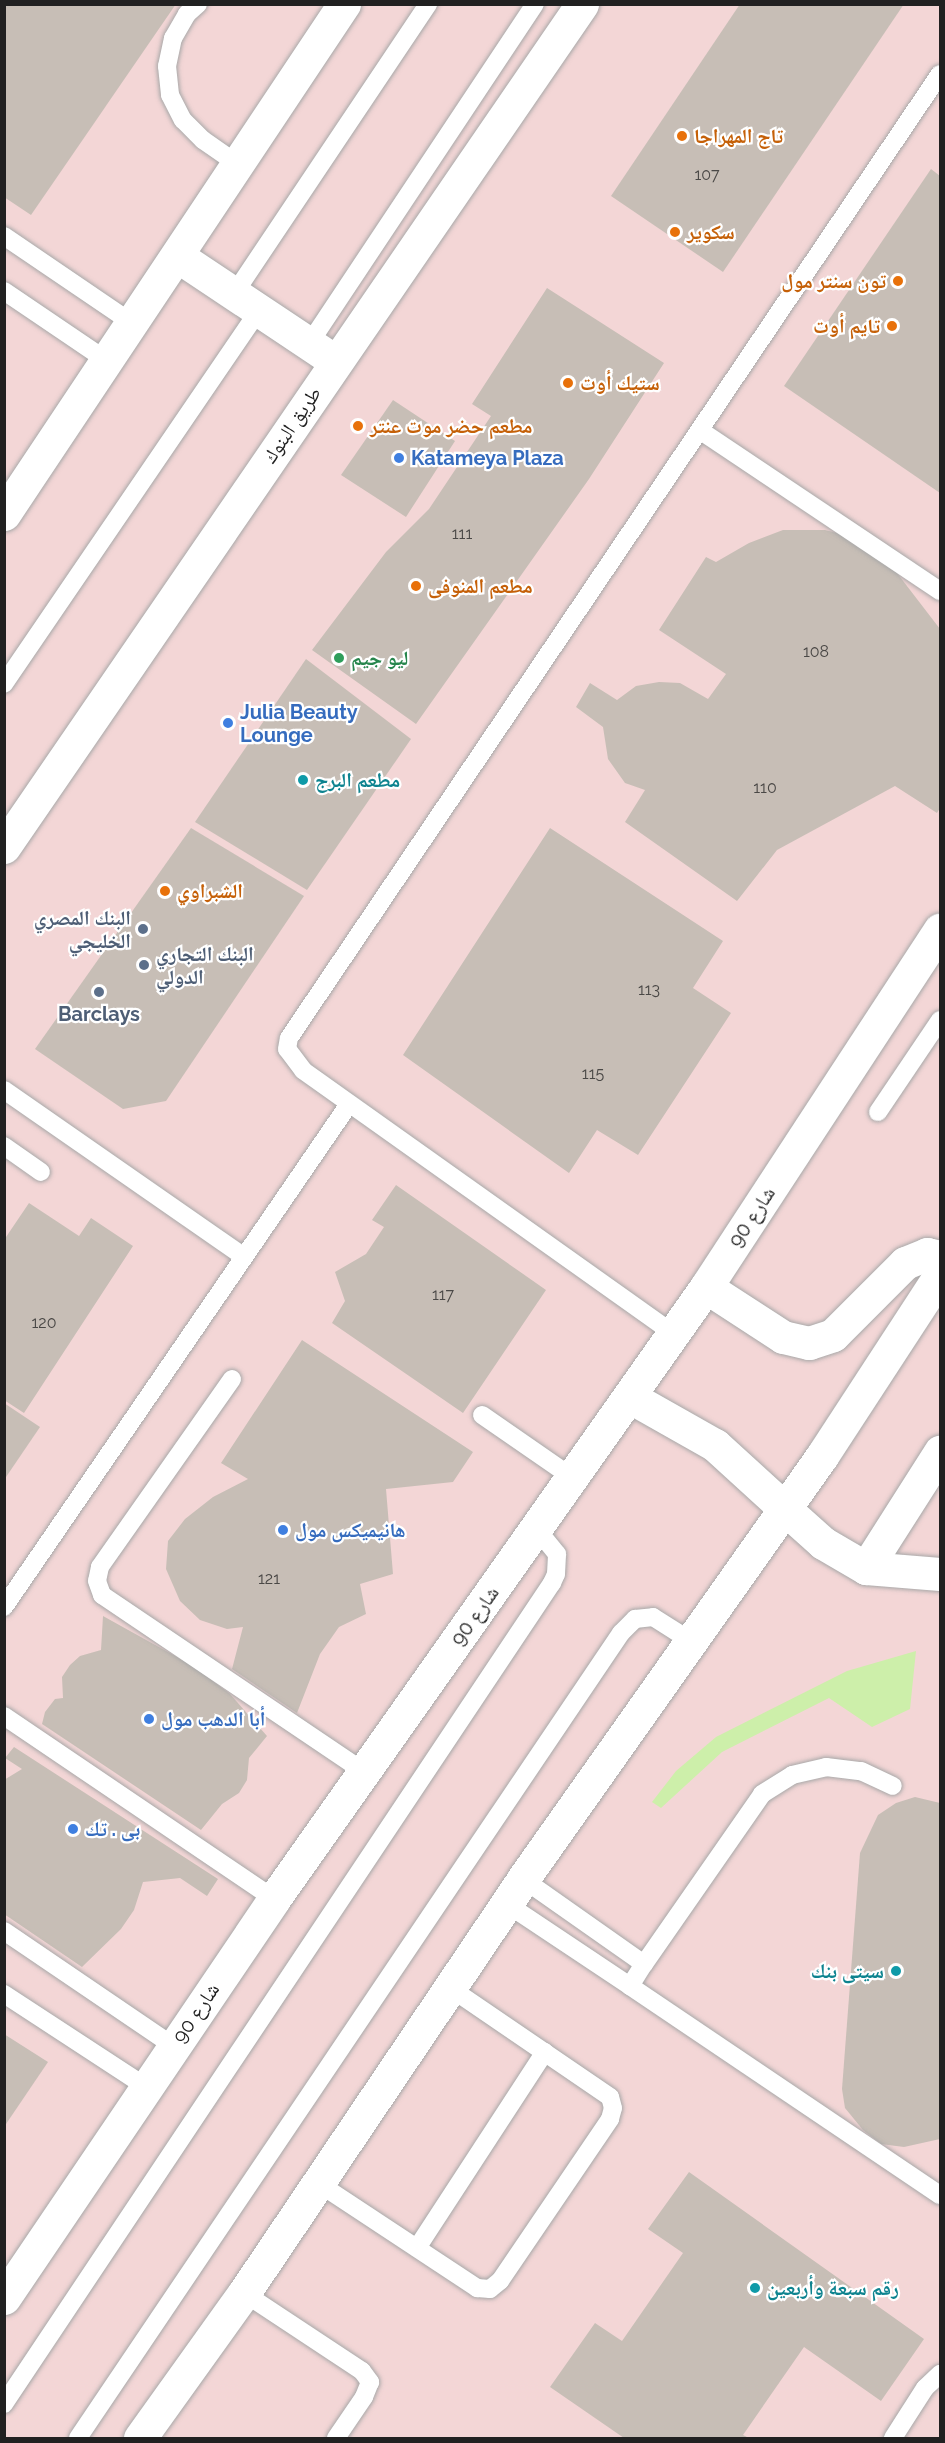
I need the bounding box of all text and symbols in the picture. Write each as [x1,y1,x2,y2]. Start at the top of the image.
place label: تاج المهراجا [694,124,783,148]
marker: تاج المهراجا [675,129,689,143]
house number: 107 [694,165,720,185]
place label: سكوير [687,220,735,244]
marker: سكوير [668,225,682,239]
place label: تون سنتر مول [781,269,886,293]
marker: تون سنتر مول [891,274,905,288]
place label: تايم أوت [813,314,880,338]
marker: تايم أوت [885,319,899,333]
place label: ستيك أوت [580,371,660,395]
marker: ستيك أوت [561,376,575,390]
street label: طريق البنوك [258,382,326,468]
place label: مطعم حضر موت عنتر [370,414,532,438]
marker: مطعم حضر موت عنتر [351,419,365,433]
place label: Katameya Plaza [411,446,564,470]
marker: Katameya Plaza [392,451,406,465]
house number: 111 [452,524,472,544]
place label: مطعم المنوفى [428,574,533,598]
marker: مطعم المنوفى [409,579,423,593]
house number: 108 [803,642,829,662]
place label: ليو جيم [351,646,408,670]
marker: ليو جيم [332,651,346,665]
place label: Julia Beauty Lounge [240,700,358,747]
marker: Julia Beauty Lounge [221,716,235,730]
place label: مطعم البرج [315,768,400,792]
marker: مطعم البرج [296,773,310,787]
house number: 110 [753,778,777,798]
place label: الشبراوي [177,879,243,903]
marker: الشبراوي [158,884,172,898]
place label: البنك المصري الخليجي [34,906,131,953]
marker: البنك المصري الخليجي [136,922,150,936]
place label: البنك التجاري الدولي [156,942,254,989]
marker: البنك التجاري الدولي [137,958,151,972]
house number: 113 [638,980,660,1000]
marker: Barclays [92,985,106,999]
place label: Barclays [58,1002,140,1026]
house number: 115 [582,1064,604,1084]
street label: شارع 90 [724,1182,780,1252]
house number: 117 [432,1285,454,1305]
house number: 120 [32,1313,56,1333]
place label: هانيميكس مول [295,1518,406,1542]
marker: هانيميكس مول [276,1523,290,1537]
house number: 121 [258,1569,280,1589]
street label: شارع 90 [446,1582,504,1650]
place label: أبا الدهب مول [161,1707,265,1731]
marker: أبا الدهب مول [142,1712,156,1726]
place label: بى . تك [85,1817,140,1841]
marker: بى . تك [66,1822,80,1836]
place label: سيتى بنك [811,1959,884,1983]
marker: سيتى بنك [889,1964,903,1978]
street label: شارع 90 [167,1978,225,2048]
place label: رقم سبعة وأربعين [767,2276,899,2300]
marker: رقم سبعة وأربعين [748,2281,762,2295]

